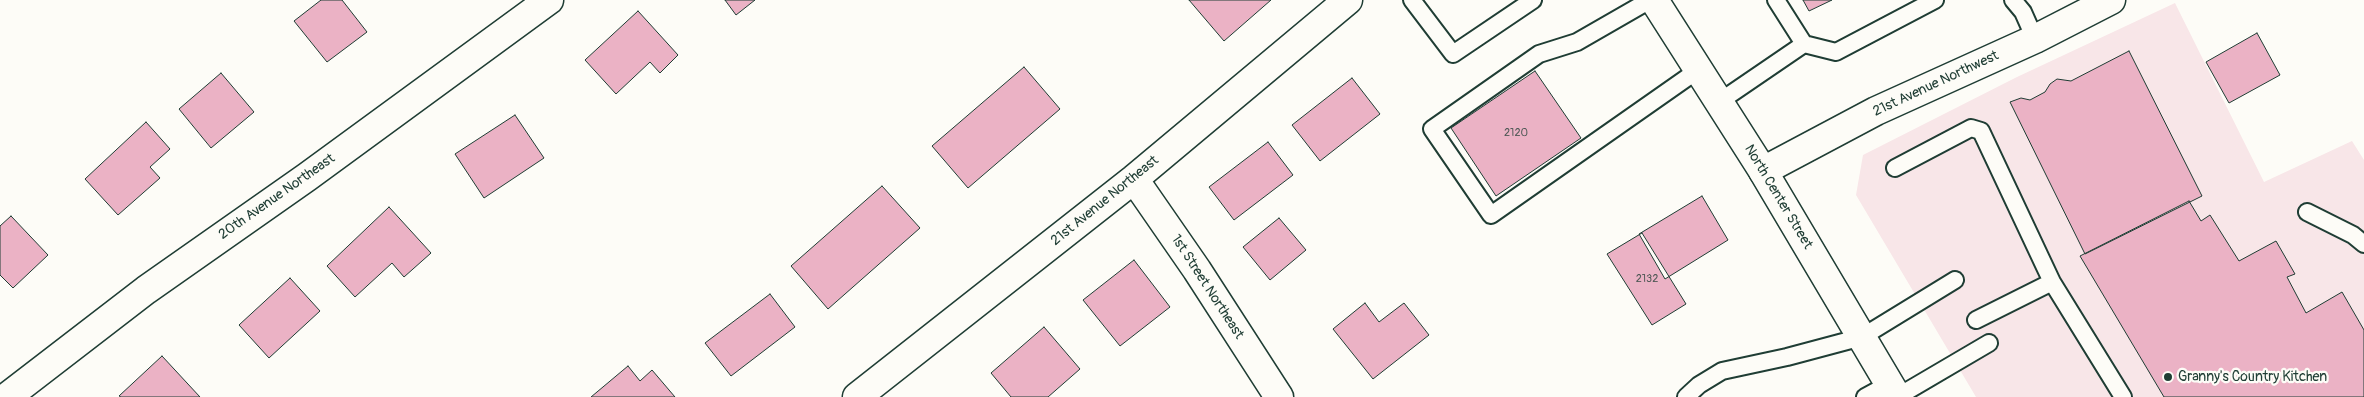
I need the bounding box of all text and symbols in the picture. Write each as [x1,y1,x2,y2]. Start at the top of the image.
street label: 21st Avenue Northwest [1870,47,2002,121]
house number: 2120 [1504,126,1528,140]
street label: North Center Street [1740,142,1816,252]
street label: 20th Avenue Northeast [216,150,338,244]
street label: 21st Avenue Northeast [1048,152,1162,250]
street label: 1st Street Northeast [1167,232,1247,342]
house number: 2132 [1636,272,1658,286]
place label: Granny's Country Kitchen [2178,369,2327,385]
marker: Granny's Country Kitchen [2162,371,2174,383]

